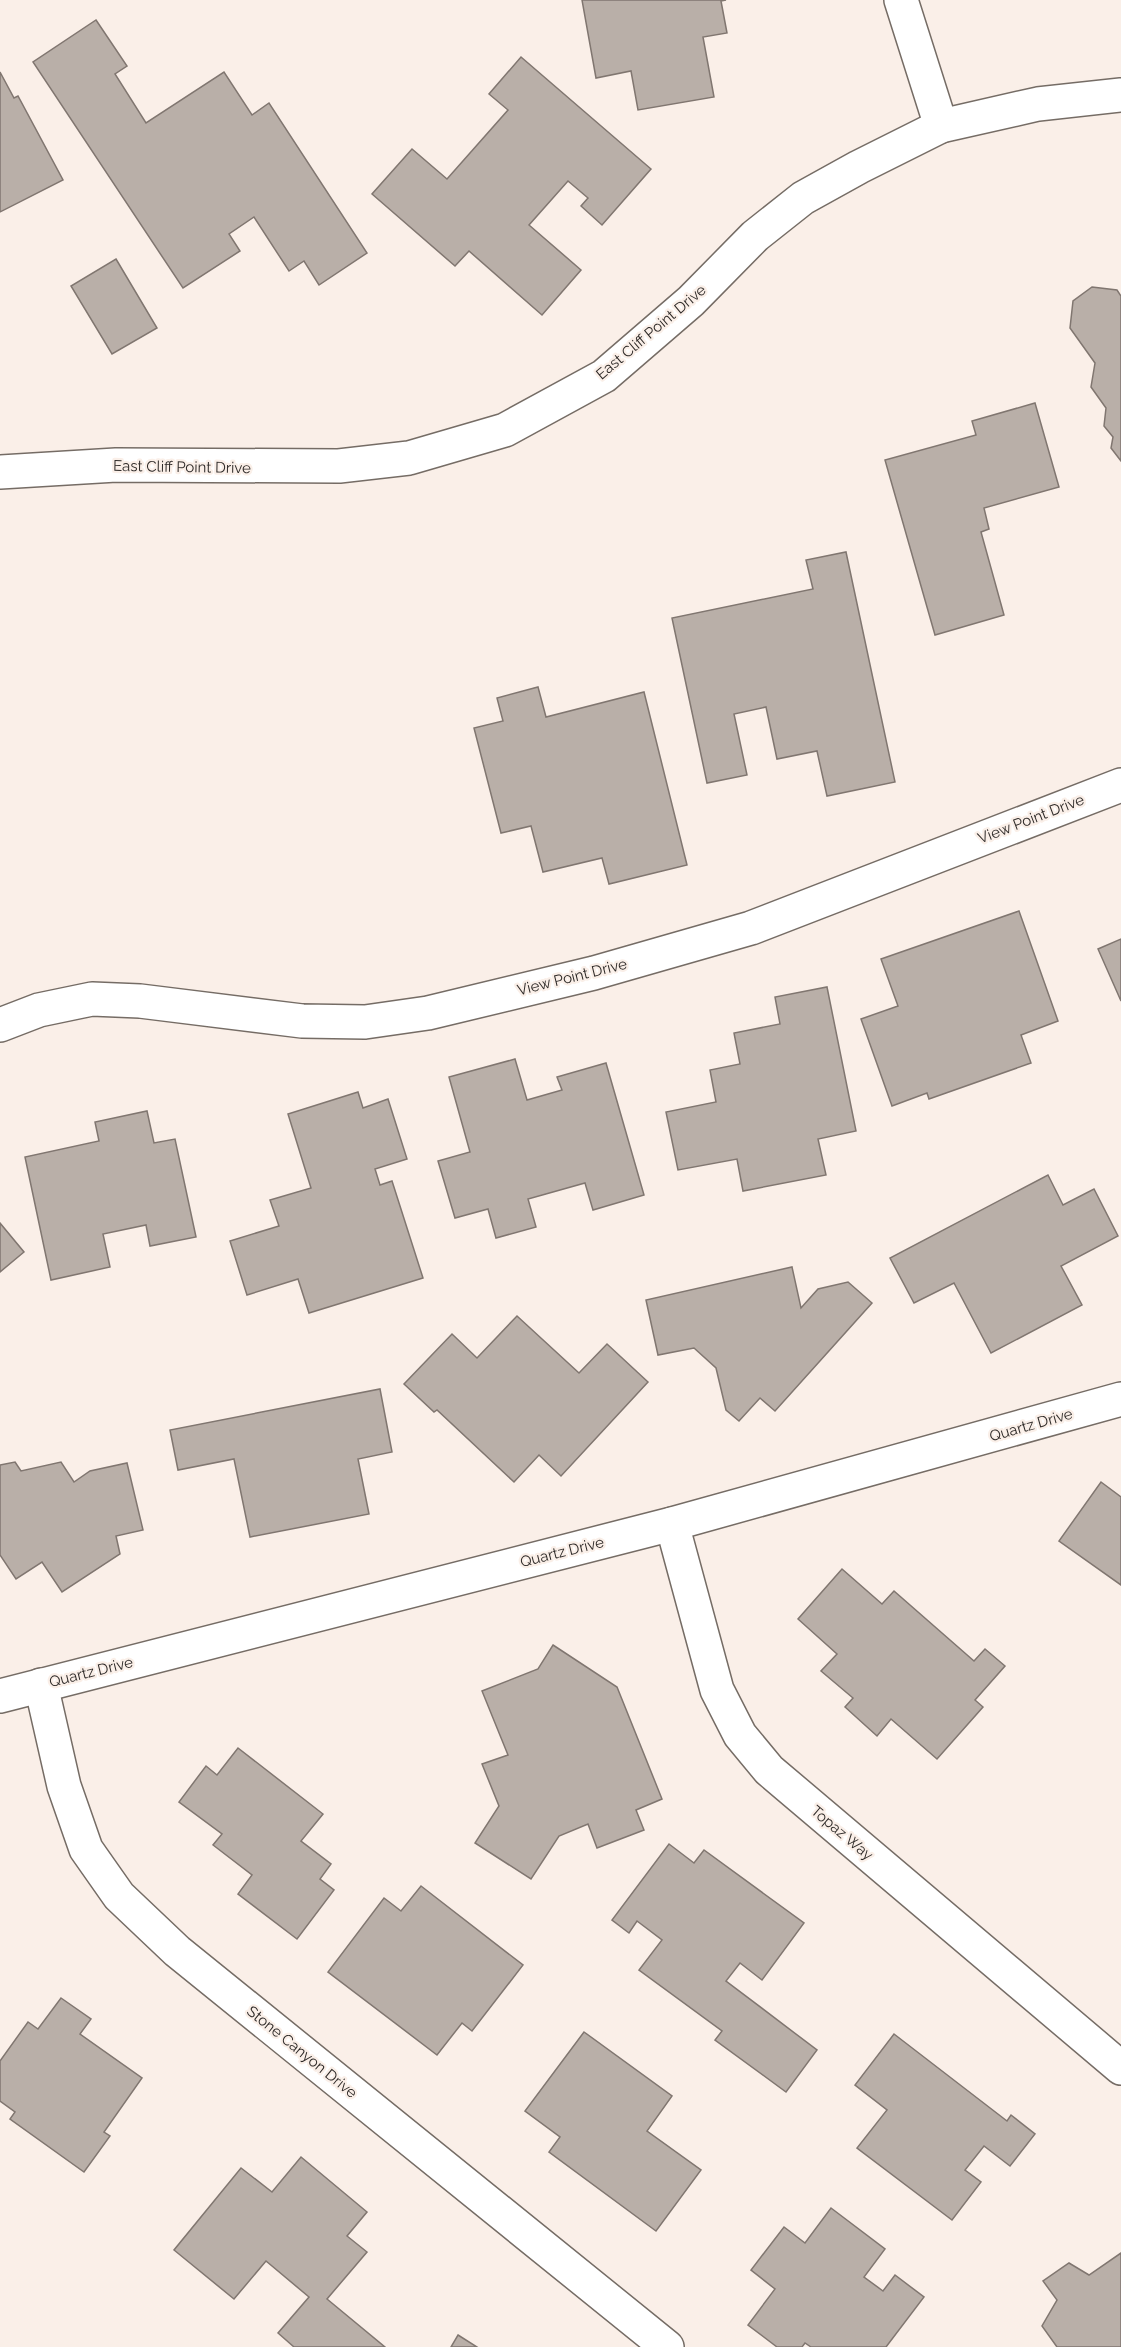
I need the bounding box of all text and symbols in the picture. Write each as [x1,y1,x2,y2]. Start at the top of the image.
street label: East Cliff Point Drive [592,281,710,383]
street label: East Cliff Point Drive [113,457,251,477]
street label: View Point Drive [975,790,1087,848]
street label: View Point Drive [515,955,629,999]
street label: Quartz Drive [987,1404,1075,1445]
street label: Quartz Drive [518,1533,606,1571]
street label: Quartz Drive [47,1653,135,1691]
street label: Topaz Way [807,1802,877,1864]
street label: Stone Canyon Drive [243,2002,361,2102]

